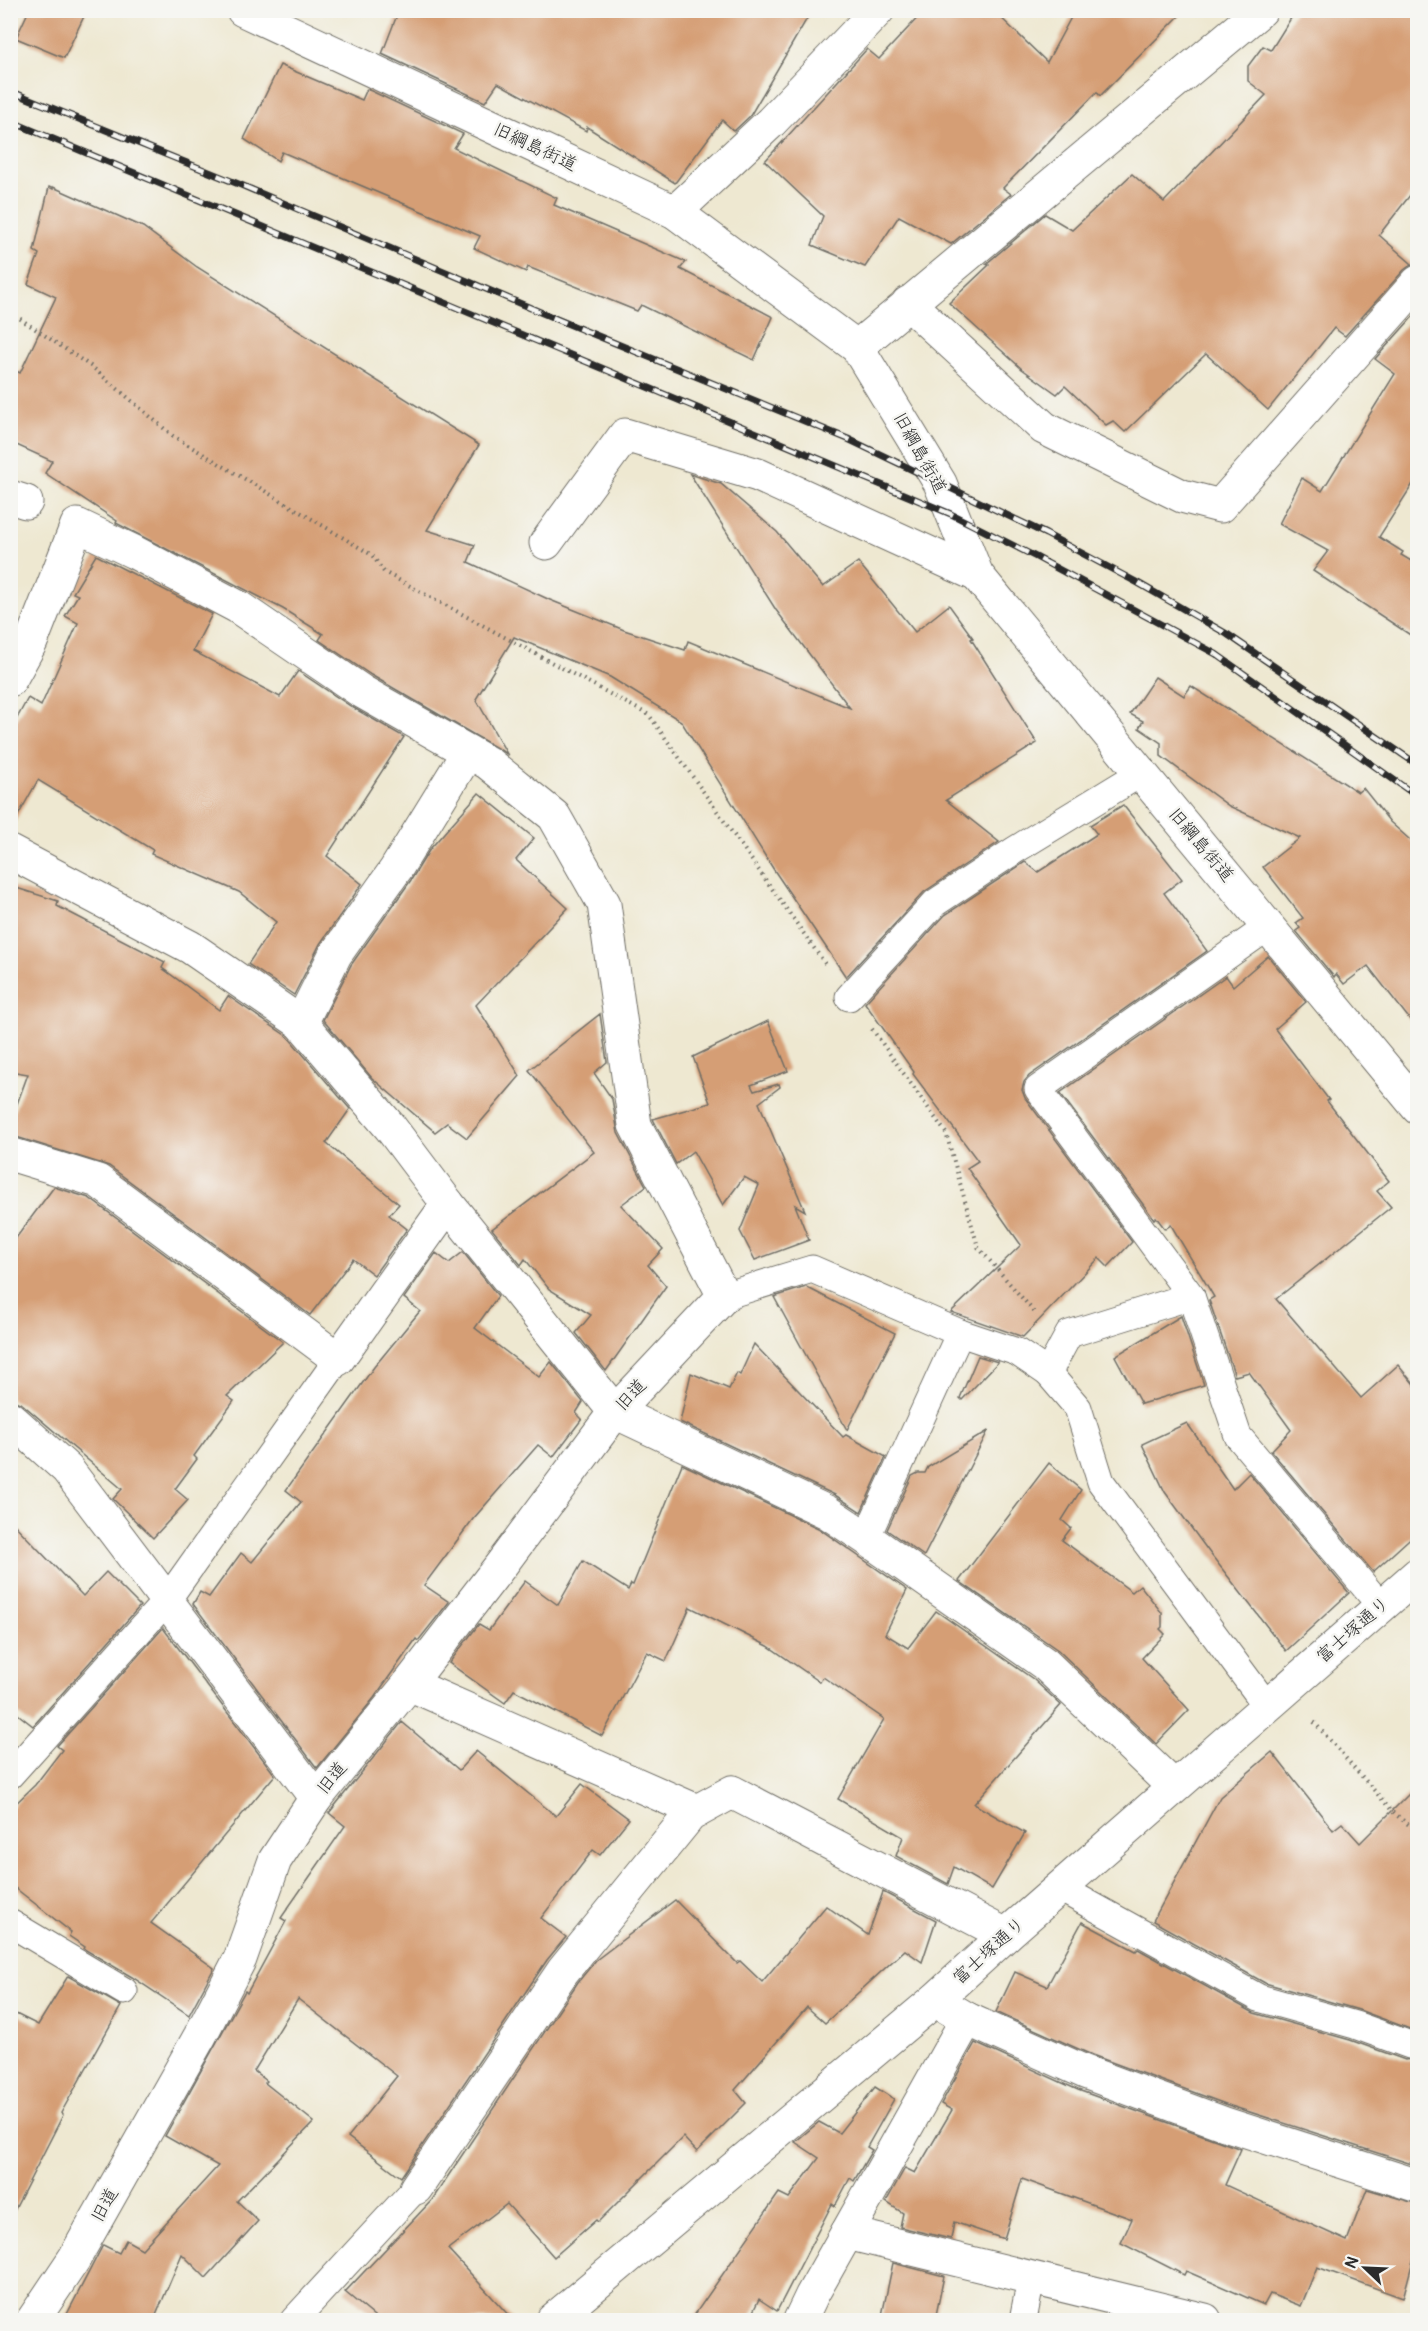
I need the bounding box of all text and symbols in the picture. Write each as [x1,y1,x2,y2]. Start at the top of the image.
street label: 旧綱島街道 [489,118,581,176]
street label: 旧綱島街道 [888,408,952,498]
street label: 旧綱島街道 [1163,803,1239,887]
street label: 旧道 [610,1374,652,1416]
street label: 富士塚通り [1311,1592,1395,1668]
street label: 旧道 [312,1757,352,1799]
street label: 富士塚通り [948,1912,1030,1990]
street label: 旧道 [86,2184,124,2226]
north arrow [1335,2238,1395,2298]
text: N [1341,2253,1364,2271]

